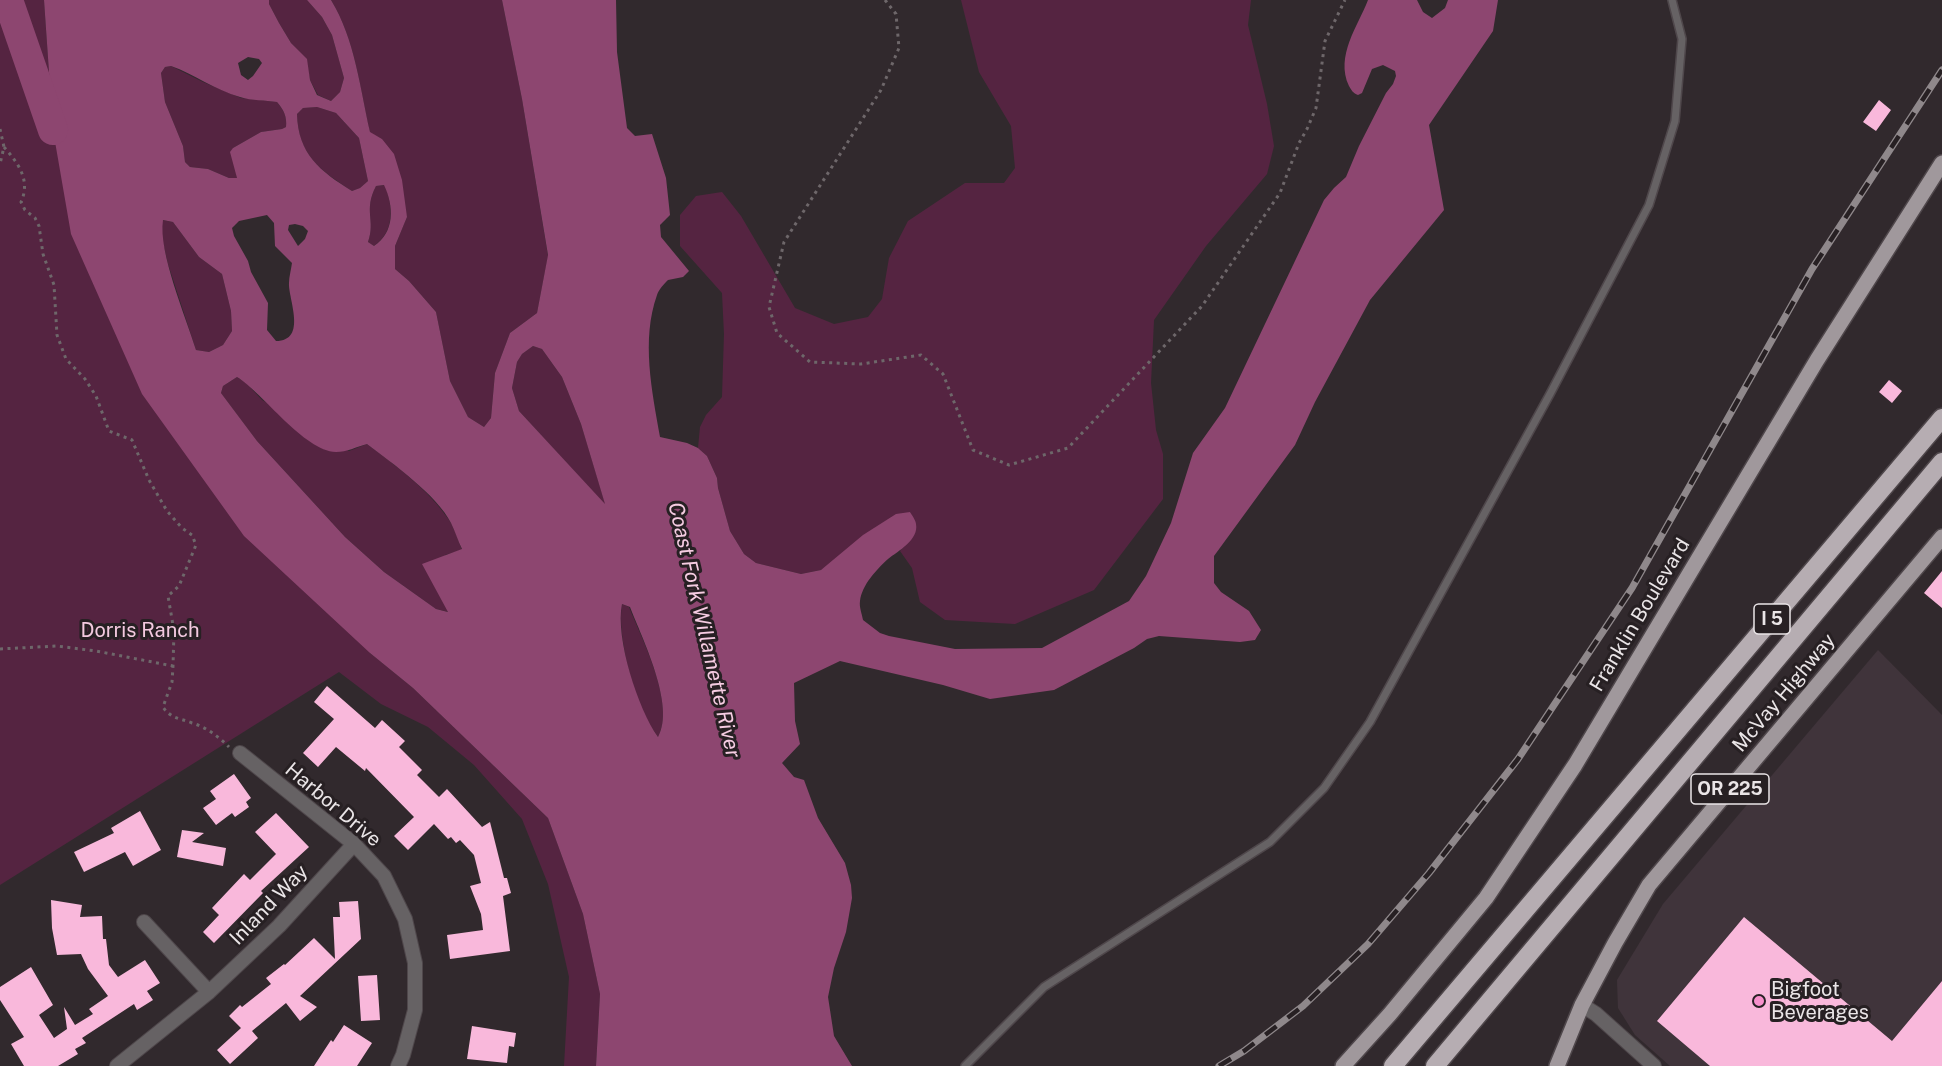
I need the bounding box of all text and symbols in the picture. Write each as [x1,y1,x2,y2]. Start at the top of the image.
water label: Coast Fork Willamette River [662,500,746,760]
street label: Franklin Boulevard [1585,534,1695,696]
road number: I 5 [1754,604,1790,634]
park label: Dorris Ranch [81,619,199,643]
street label: McVay Highway [1728,629,1840,757]
street label: Harbor Drive [280,758,386,852]
road number: OR 225 [1691,774,1769,804]
street label: Inland Way [225,860,313,950]
place label: Bigfoot Beverages [1771,978,1869,1025]
marker: Bigfoot Beverages [1752,994,1766,1008]

